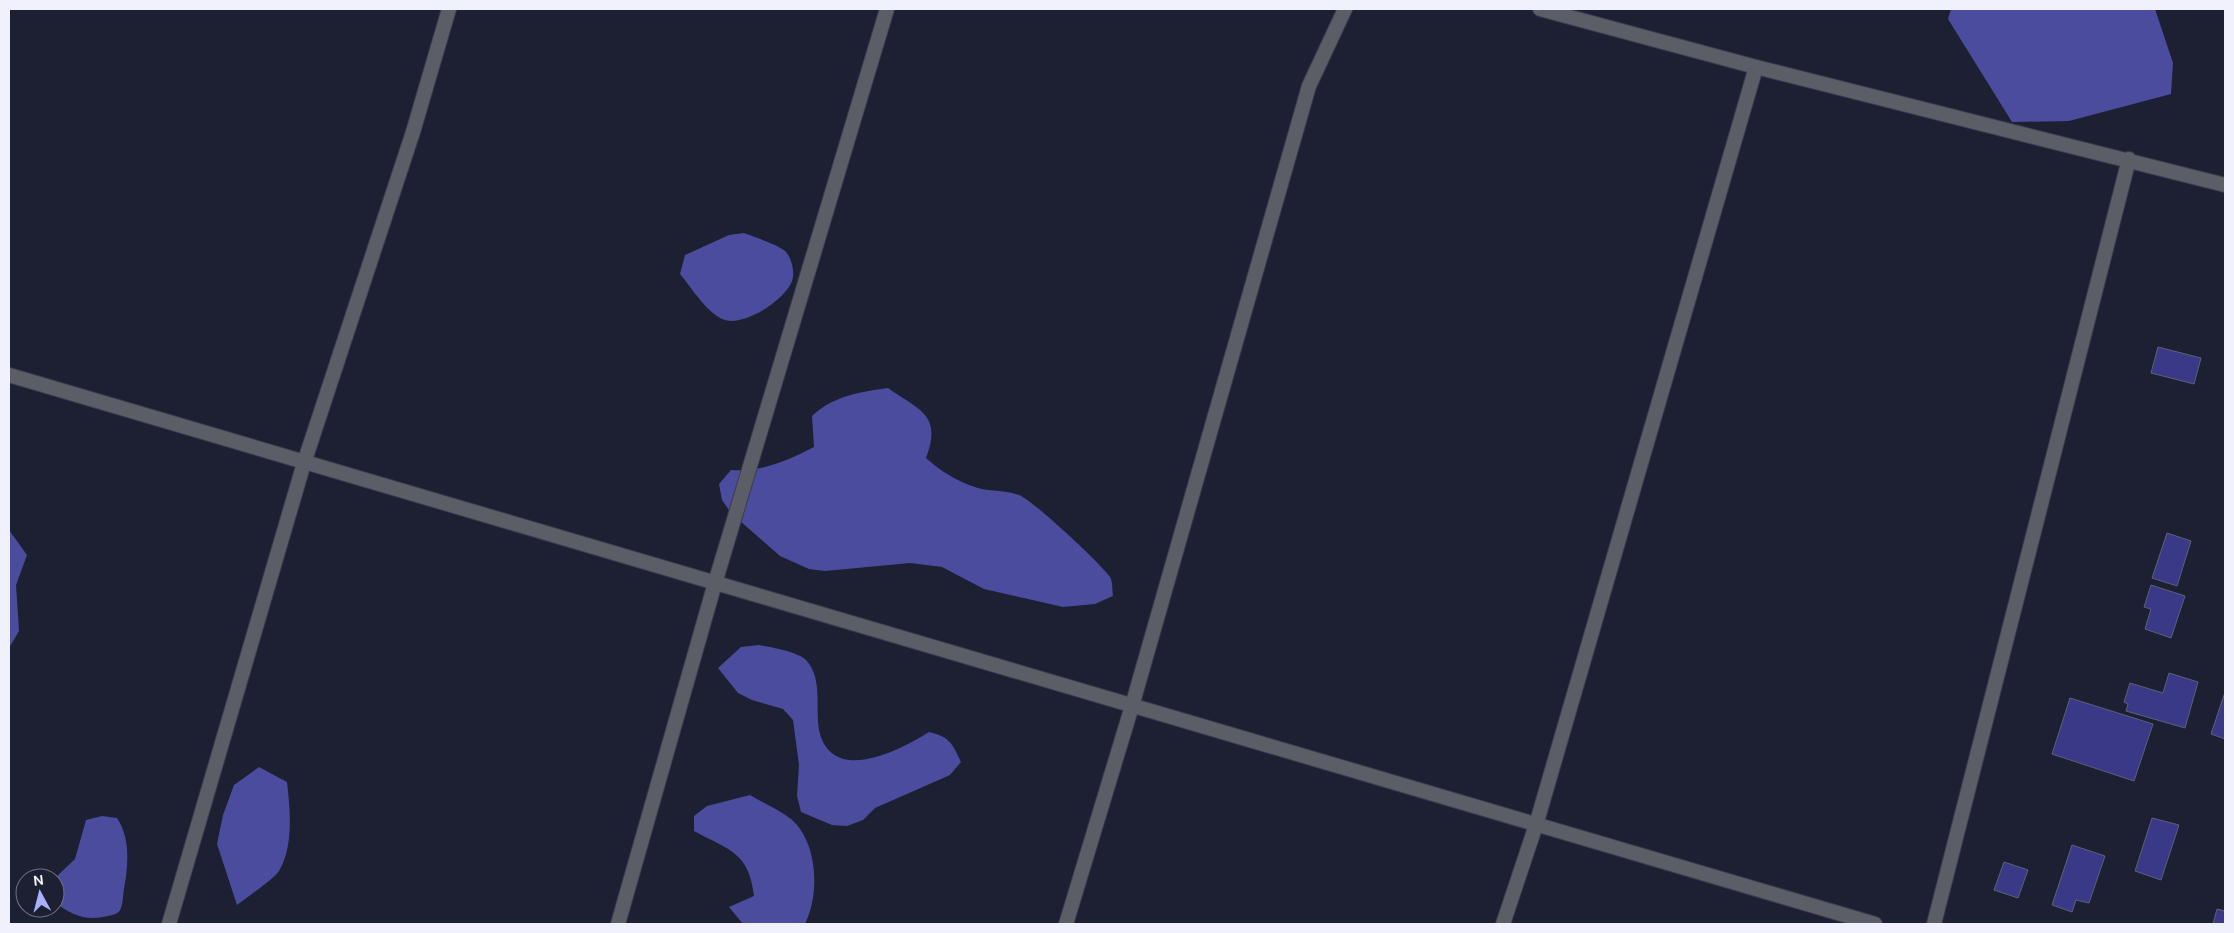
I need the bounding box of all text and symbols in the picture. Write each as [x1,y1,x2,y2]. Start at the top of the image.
north arrow [15,868,65,918]
text: N [32,871,45,890]

